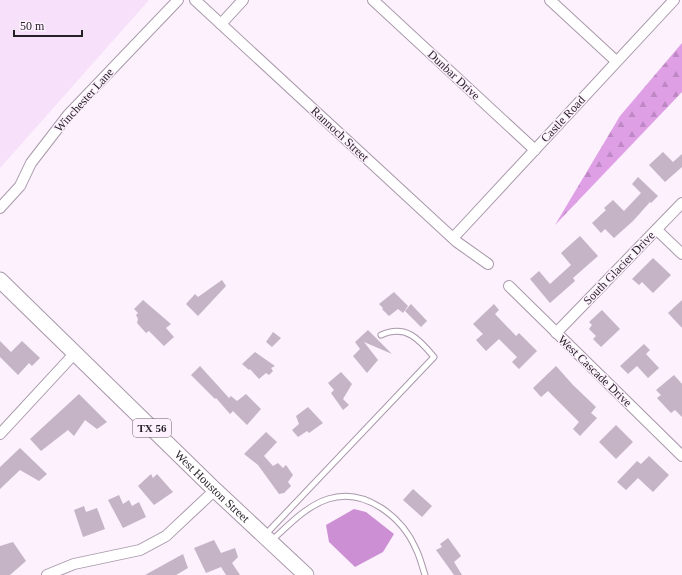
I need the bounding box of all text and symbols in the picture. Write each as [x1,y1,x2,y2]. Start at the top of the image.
scale bar [14,12,82,38]
text: 50 m [20,19,45,33]
street label: Dunbar Drive [425,47,483,103]
street label: Winchester Lane [52,65,116,135]
street label: Castle Road [538,93,588,145]
street label: Rannoch Street [308,104,372,165]
street label: South Glacier Drive [580,228,658,308]
street label: West Cascade Drive [555,332,635,410]
road number: TX 56 [133,419,171,437]
street label: West Houston Street [172,447,253,526]

